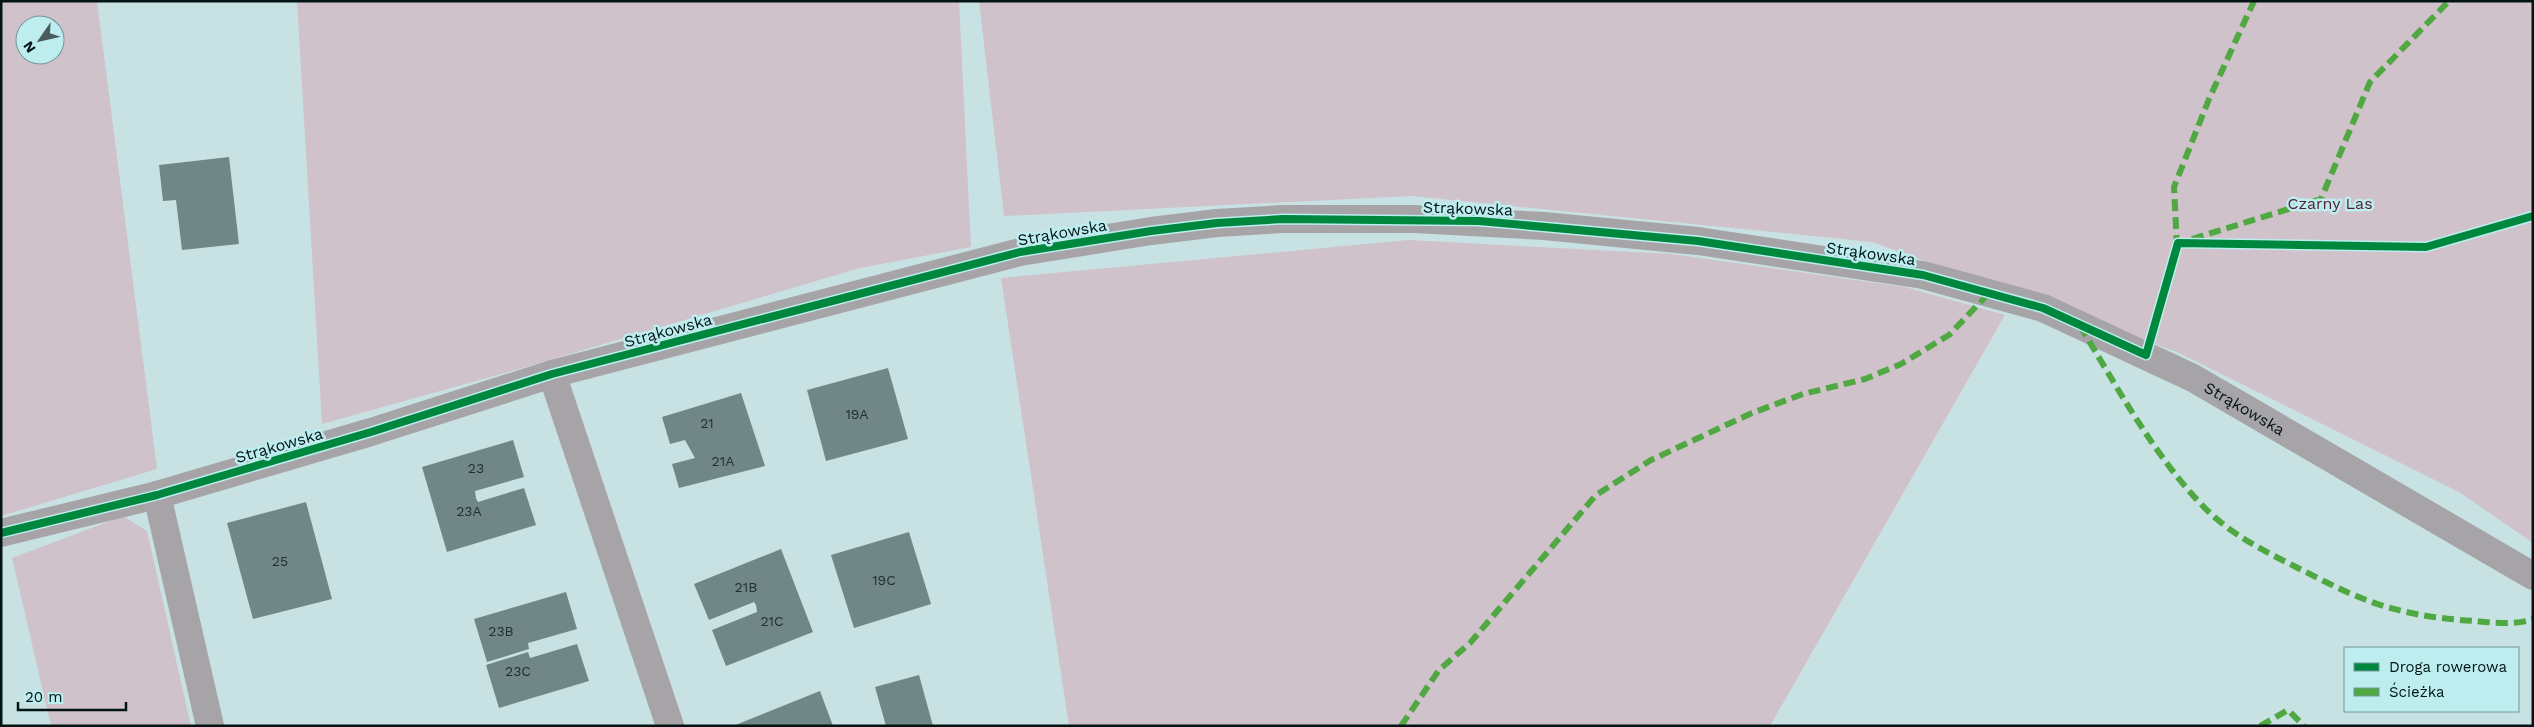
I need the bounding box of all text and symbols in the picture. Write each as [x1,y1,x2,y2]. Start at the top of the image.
north arrow [15,15,65,65]
text: N [20,38,39,56]
park label: Czarny Las [2287,194,2373,213]
street label: Strąkowska [1423,197,1513,220]
street label: Strąkowska [1016,215,1108,250]
street label: Strąkowska [1825,238,1917,269]
street label: Strąkowska [622,310,714,351]
street label: Strąkowska [2201,378,2288,439]
house number: 19A [845,406,869,422]
house number: 21 [700,415,714,431]
street label: Strąkowska [233,424,325,467]
house number: 21A [712,453,734,469]
house number: 23 [468,460,484,476]
house number: 23A [456,503,482,519]
house number: 25 [272,553,288,569]
house number: 19C [872,572,896,588]
house number: 21B [735,579,757,595]
house number: 21C [760,613,784,629]
house number: 23B [488,623,514,639]
legend [2344,647,2519,712]
text: Droga rowerowa [2389,658,2507,676]
house number: 23C [505,663,531,679]
scale bar [18,680,125,712]
text: Ścieżka [2389,682,2445,701]
text: 20 m [25,688,63,706]

